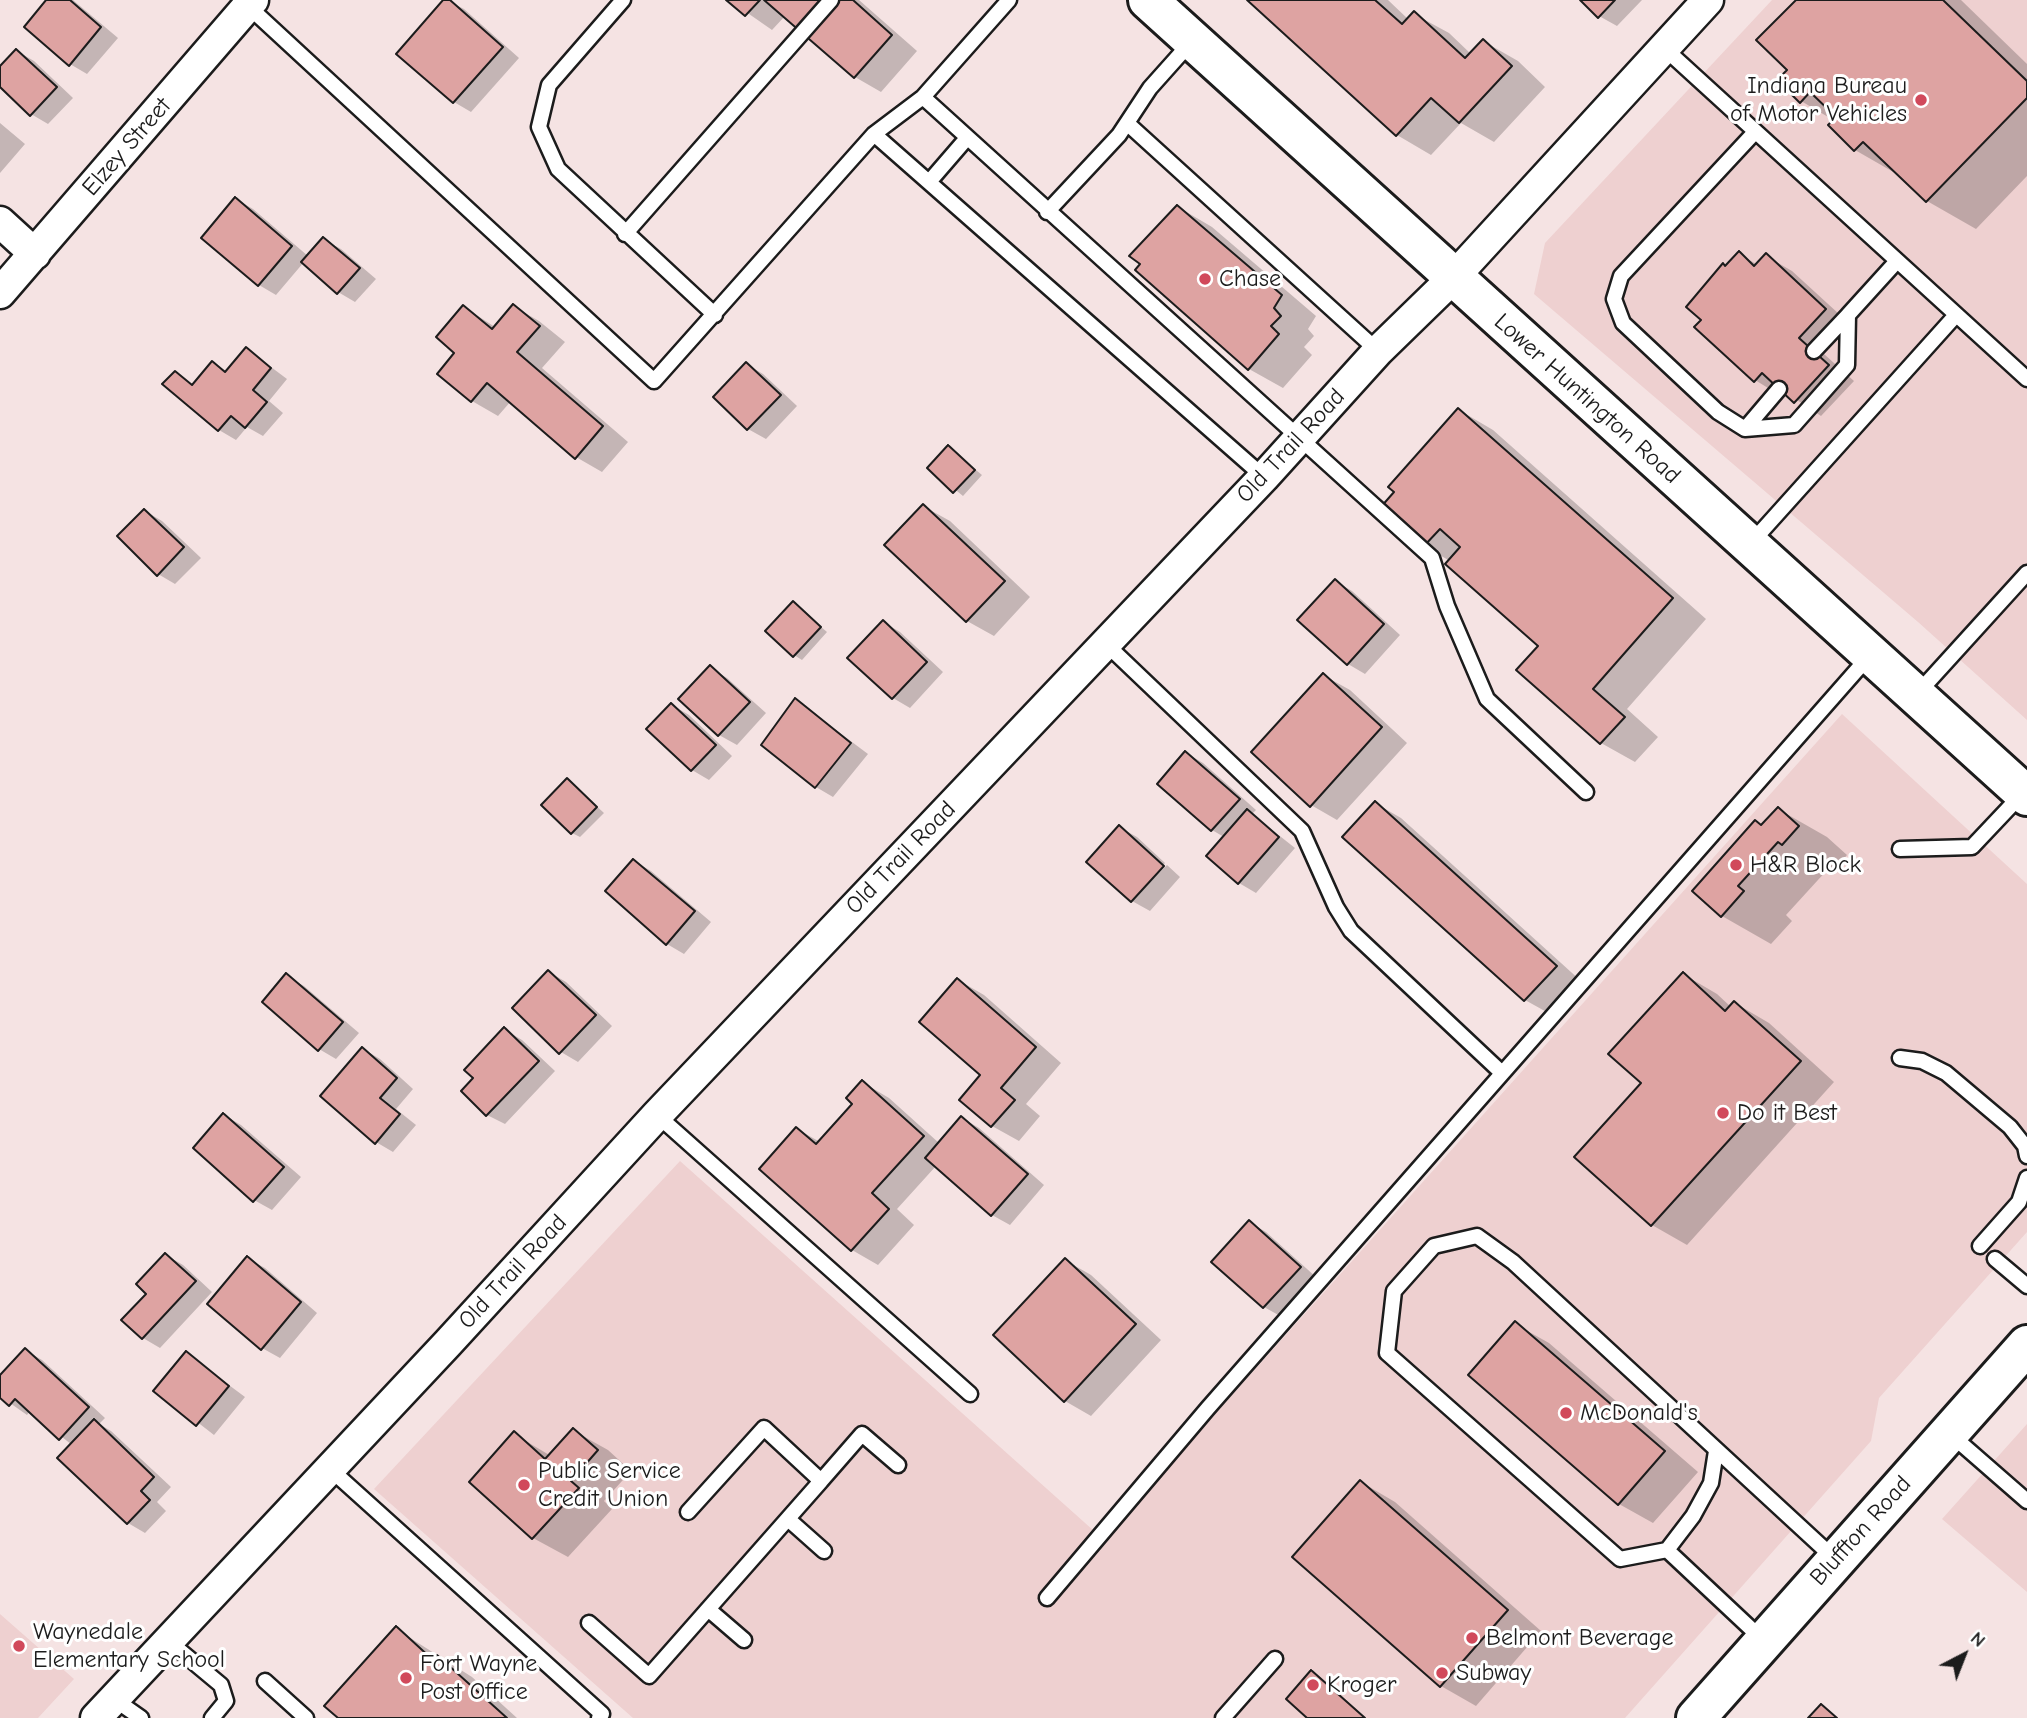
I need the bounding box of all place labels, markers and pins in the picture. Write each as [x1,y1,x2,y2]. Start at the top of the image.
place label: Indiana Bureau of Motor Vehicles [1730,72,1907,128]
marker: Indiana Bureau of Motor Vehicles [1913,92,1929,108]
place label: Chase [1219,265,1281,293]
marker: Chase [1197,271,1213,287]
place label: H&R Block [1750,851,1861,879]
marker: H&R Block [1728,857,1744,873]
place label: Do it Best [1737,1099,1837,1127]
marker: Do it Best [1715,1105,1731,1121]
place label: McDonald's [1580,1399,1698,1427]
marker: McDonald's [1558,1405,1574,1421]
place label: Public Service Credit Union [538,1457,681,1513]
marker: Public Service Credit Union [516,1477,532,1493]
place label: Waynedale Elementary School [33,1618,225,1674]
place label: Belmont Beverage [1486,1624,1674,1652]
marker: Belmont Beverage [1464,1630,1480,1646]
marker: Waynedale Elementary School [11,1638,27,1654]
place label: Fort Wayne Post Office [420,1650,537,1706]
place label: Subway [1456,1659,1531,1687]
marker: Subway [1434,1665,1450,1681]
marker: Fort Wayne Post Office [398,1670,414,1686]
place label: Kroger [1327,1671,1397,1699]
marker: Kroger [1305,1677,1321,1693]

